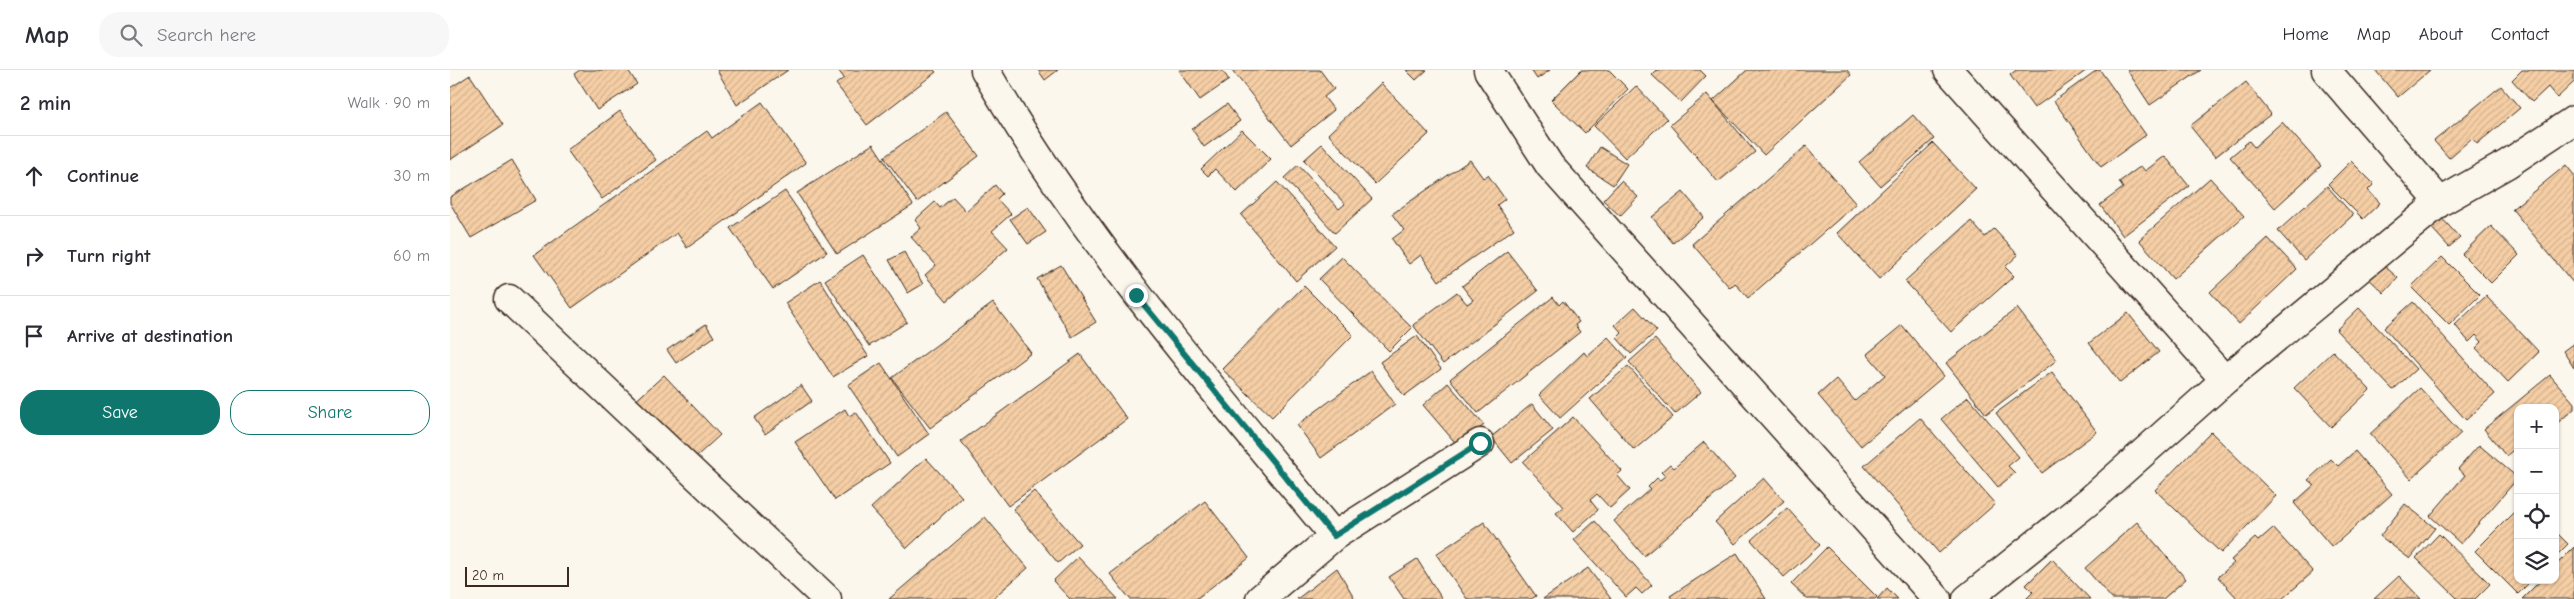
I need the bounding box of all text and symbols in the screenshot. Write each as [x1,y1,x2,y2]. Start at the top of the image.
search box [99,12,449,57]
text: Map [25,21,69,49]
icon: search [117,21,145,49]
text: Search here [157,24,256,46]
text: Home [2282,24,2329,45]
text: Map [2357,24,2391,45]
text: About [2419,24,2463,45]
text: Contact [2491,24,2549,45]
text: 2 min [20,91,71,115]
text: Walk · 90 m [347,94,430,112]
icon: ahead [20,162,48,190]
text: Continue [67,165,139,187]
text: 30 m [394,167,430,185]
icon: right [20,242,48,270]
text: Turn right [67,245,151,267]
text: 60 m [393,247,430,265]
route end [1125,284,1148,307]
icon: arrive [20,322,48,350]
text: Arrive at destination [67,325,233,347]
button: Save [20,390,220,435]
button: Share [230,390,430,435]
map controls [2514,404,2559,584]
button: + [2514,404,2559,449]
route start [1469,432,1492,455]
button: − [2514,449,2559,494]
button: locate [2514,494,2559,539]
button: layers [2514,539,2559,584]
scale bar [465,564,569,587]
text: 20 m [472,567,504,584]

